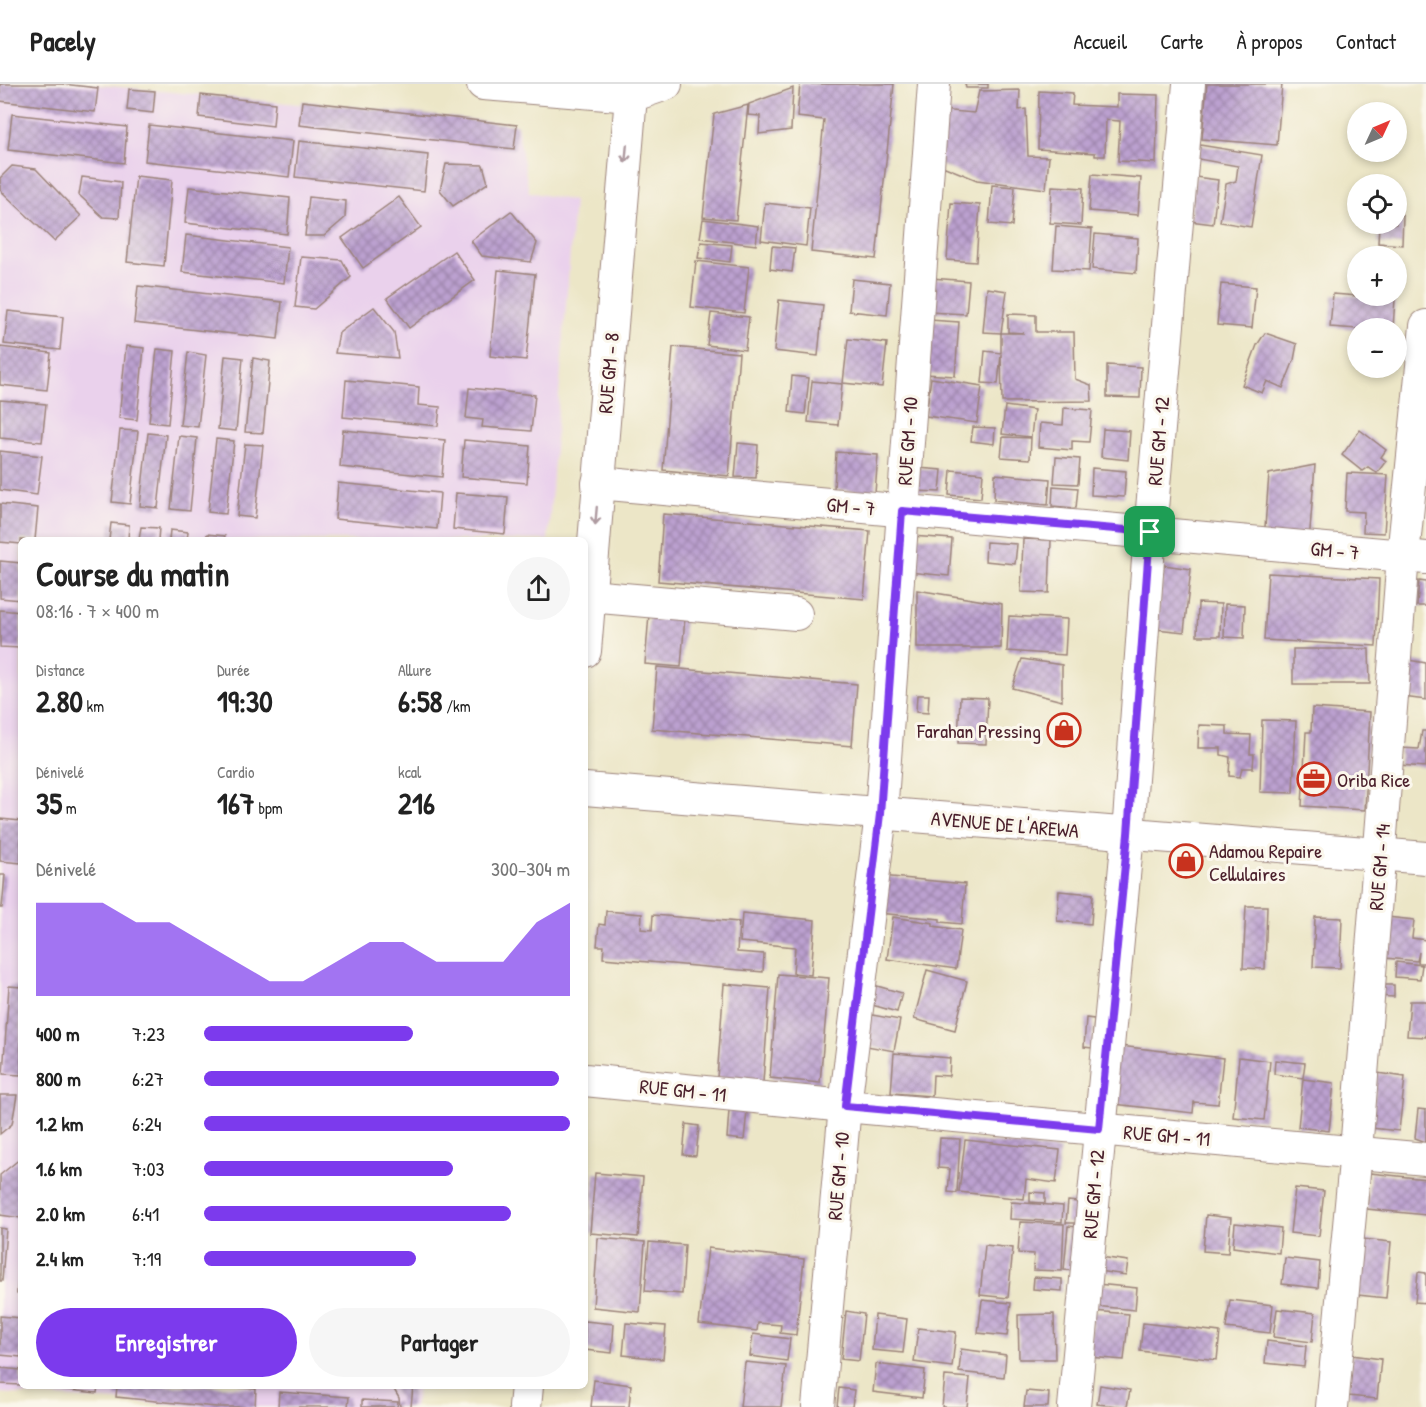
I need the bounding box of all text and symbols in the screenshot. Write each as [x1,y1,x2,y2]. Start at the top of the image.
text: Pacely [30,22,96,60]
text: Accueil [1074,27,1127,56]
text: Carte [1160,27,1204,56]
text: À propos [1237,27,1303,56]
text: Contact [1336,27,1396,56]
north arrow [1347,102,1407,162]
map controls [1347,102,1407,378]
one-way arrow [620,143,631,163]
button: locate [1347,174,1407,234]
button: + [1347,246,1407,306]
button: − [1347,318,1407,378]
street label: RUE GM - 8 [591,331,625,415]
street label: RUE GM - 12 [1141,395,1175,486]
street label: RUE GM - 10 [890,396,924,486]
street label: GM - 7 [826,490,877,522]
one-way arrow [590,505,601,525]
pin [1124,506,1175,557]
icon: arrive [1133,515,1166,548]
street label: GM - 7 [1310,534,1361,566]
text: Course du matin [36,552,229,596]
button: share [507,557,570,620]
text: 08:16 · 7 × 400 m [36,597,159,624]
text: Distance [36,659,85,681]
text: Durée [217,659,250,681]
text: Allure [398,659,432,681]
text: 2.80 [36,681,83,721]
text: 19:30 [217,681,273,721]
text: 6:58 [398,681,443,721]
text: km [83,695,104,717]
text: /km [443,695,471,717]
shop icon: Farahan Pressing [1046,712,1082,748]
place label: Farahan Pressing [916,717,1041,744]
text: Dénivelé [36,761,84,783]
text: Cardio [217,761,254,783]
text: kcal [398,761,421,783]
office icon: Oriba Rice [1296,761,1332,797]
place label: Oriba Rice [1337,766,1410,793]
text: 35 [36,783,62,823]
text: 167 [217,783,255,823]
text: 216 [398,783,435,823]
text: m [62,797,77,819]
text: bpm [255,797,283,819]
street label: AVENUE DE L'AREWA [930,804,1080,844]
street label: RUE GM - 14 [1362,822,1396,912]
place label: Adamou Repaire Cellulaires [1209,837,1322,887]
shop icon: Adamou Repaire Cellulaires [1168,843,1204,879]
text: Dénivelé [36,855,96,882]
text: 300–304 m [491,855,570,882]
text: 400 m [36,1020,80,1047]
text: 7:23 [132,1020,165,1047]
text: 800 m [36,1065,81,1092]
text: 6:27 [132,1065,164,1092]
street label: RUE GM - 11 [638,1072,728,1108]
text: 1.2 km [36,1110,83,1137]
text: 6:24 [132,1110,161,1137]
street label: RUE GM - 11 [1123,1118,1211,1152]
street label: RUE GM - 10 [821,1131,855,1221]
street label: RUE GM - 12 [1076,1148,1110,1239]
text: 1.6 km [36,1155,82,1182]
text: 7:03 [132,1155,164,1182]
text: 2.0 km [36,1200,85,1227]
text: 6:41 [132,1200,159,1227]
text: 2.4 km [36,1245,84,1272]
text: 7:19 [132,1245,161,1272]
button: Enregistrer [36,1308,297,1377]
button: Partager [309,1308,570,1377]

